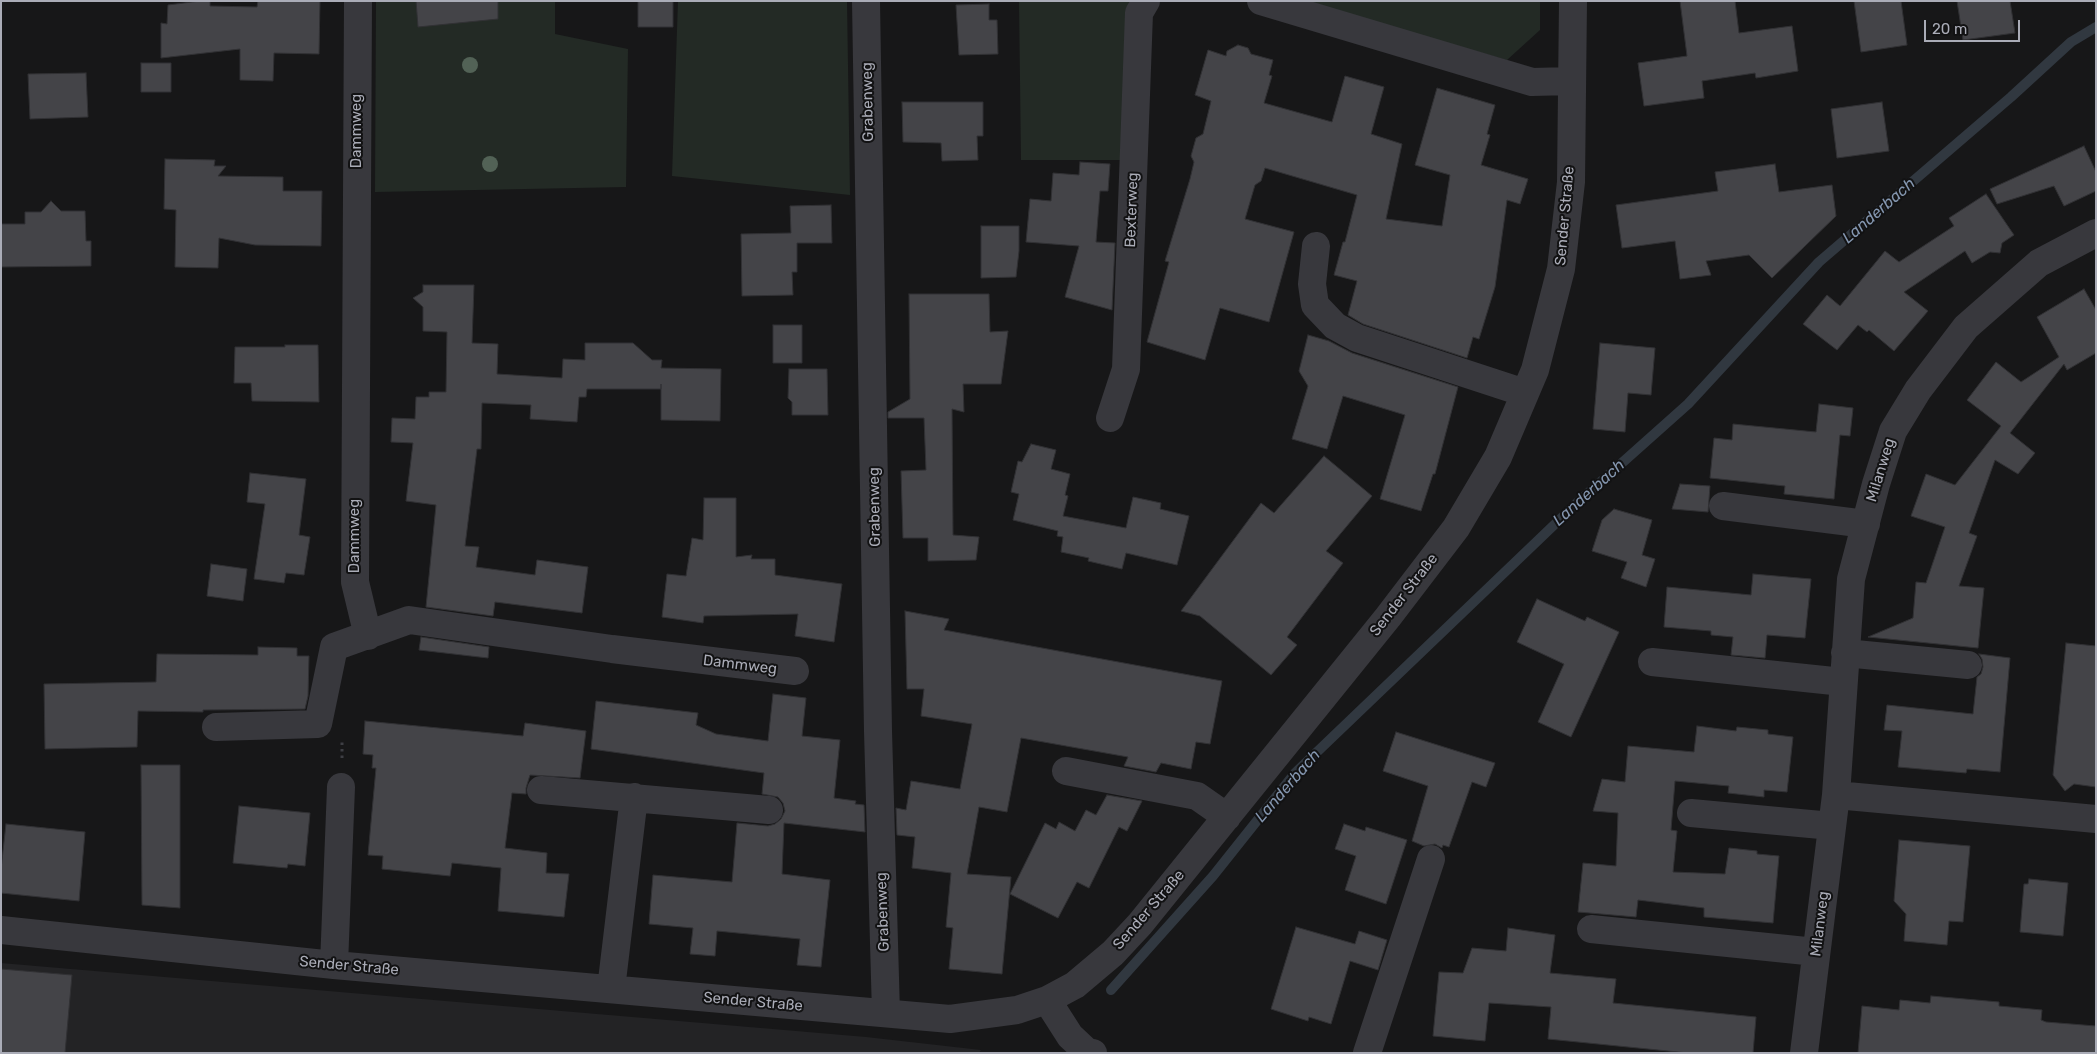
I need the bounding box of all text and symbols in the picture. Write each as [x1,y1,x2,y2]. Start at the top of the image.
scale bar [1927,10,2023,42]
text: 20 m [1932,20,1967,38]
street label: Grabenweg [858,62,878,142]
street label: Dammweg [348,94,366,168]
street label: Sender Straße [1552,166,1578,266]
street label: Bexterweg [1122,172,1142,248]
water label: Landerbach [1839,174,1919,248]
street label: Milanweg [1863,436,1899,504]
water label: Landerbach [1549,456,1629,530]
street label: Grabenweg [865,467,885,547]
street label: Dammweg [346,499,364,573]
street label: Sender Straße [1366,550,1442,640]
street label: Dammweg [702,652,778,678]
water label: Landerbach [1251,746,1325,826]
street label: Sender Straße [1109,866,1189,954]
street label: Grabenweg [873,872,893,952]
street label: Milanweg [1807,890,1833,958]
street label: Sender Straße [299,953,399,979]
street label: Sender Straße [703,989,803,1015]

